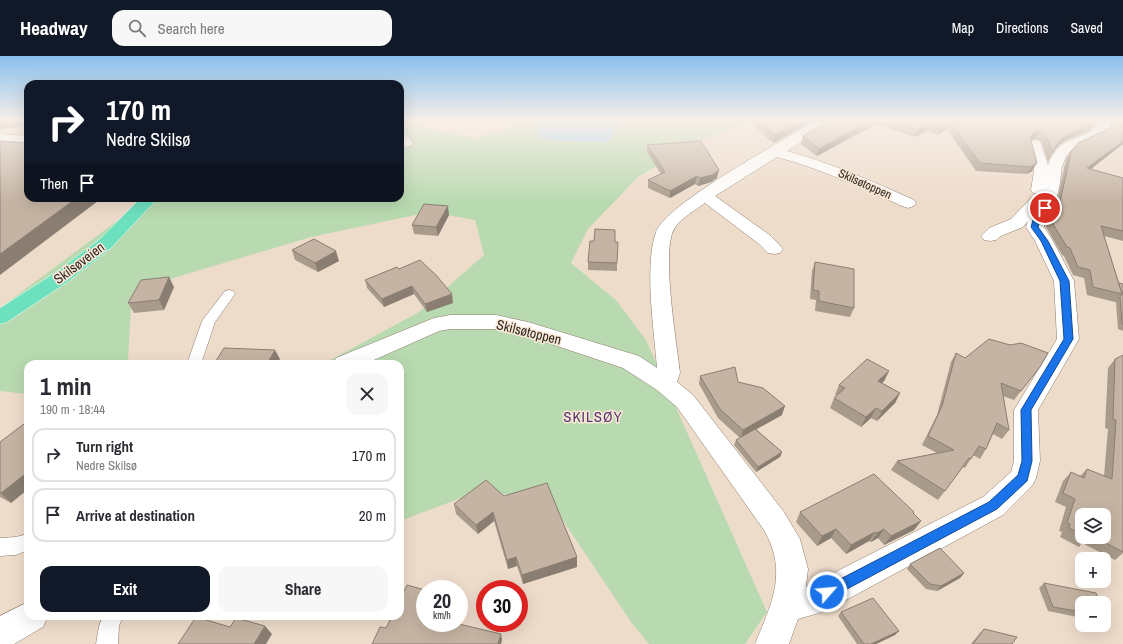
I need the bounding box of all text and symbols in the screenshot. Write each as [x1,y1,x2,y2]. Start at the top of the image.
search box [112,10,392,46]
text: Headway [20,15,88,41]
icon: search [126,17,148,39]
text: Search here [158,18,225,39]
text: Map [952,19,974,37]
text: Directions [996,19,1048,37]
text: Saved [1070,19,1103,37]
text: 170 m [106,91,171,129]
icon: right [40,96,92,148]
text: Nedre Skilsø [106,127,191,152]
street label: Skilsøtoppen [836,165,894,203]
icon: arrive [76,172,98,194]
text: Then [40,173,68,194]
pin [1028,191,1062,225]
icon: arrive [1034,197,1056,219]
street label: Skilsøveien [50,238,108,288]
street label: Skilsøtoppen [495,315,563,349]
text: 1 min [40,370,91,402]
button: close [346,373,388,415]
text: 190 m · 18:44 [40,401,105,418]
district label: SKILSØY [563,406,623,427]
text: Turn right [76,436,133,457]
icon: right [42,444,64,466]
text: 170 m [352,445,386,466]
text: Nedre Skilsø [76,457,137,474]
icon: arrive [42,504,64,526]
text: Arrive at destination [76,505,195,526]
text: 20 m [359,505,386,526]
map controls [1075,508,1111,632]
button: layers [1075,508,1111,544]
button: + [1075,552,1111,588]
button: Exit [40,566,210,612]
button: Share [218,566,388,612]
position arrow [806,571,848,613]
speed limit sign: 30 [476,580,528,632]
text: 20 [433,587,451,614]
button: − [1075,596,1111,632]
text: km/h [433,609,451,622]

